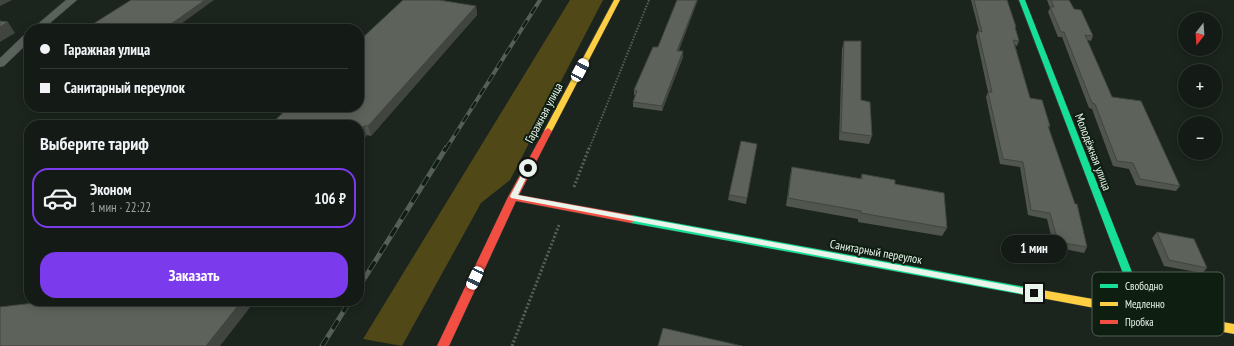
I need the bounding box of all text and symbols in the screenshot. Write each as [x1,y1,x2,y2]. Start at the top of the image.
north arrow [1178,12,1222,56]
map controls [1178,12,1222,160]
text: Гаражная улица [64,40,150,59]
car [569,57,591,83]
button: + [1178,64,1222,108]
text: Санитарный переулок [64,78,185,97]
street label: Гаражная улица [521,80,566,146]
street label: Молодёжная улица [1072,111,1115,193]
button: − [1178,116,1222,160]
text: Выберите тариф [40,132,149,155]
route start [519,159,537,177]
icon: car [42,180,78,216]
text: Эконом [90,180,131,199]
text: 106 ₽ [314,189,346,208]
text: 1 мин · 22:22 [90,199,151,216]
callout: 1 мин [1001,235,1067,263]
street label: Санитарный переулок [829,236,924,267]
text: 1 мин [1020,240,1048,257]
button: Заказать [40,252,348,298]
car [464,265,486,291]
legend [1092,272,1224,336]
text: Свободно [1125,279,1163,293]
route end [1025,284,1043,302]
text: Медленно [1125,297,1165,311]
text: Пробка [1125,315,1154,329]

